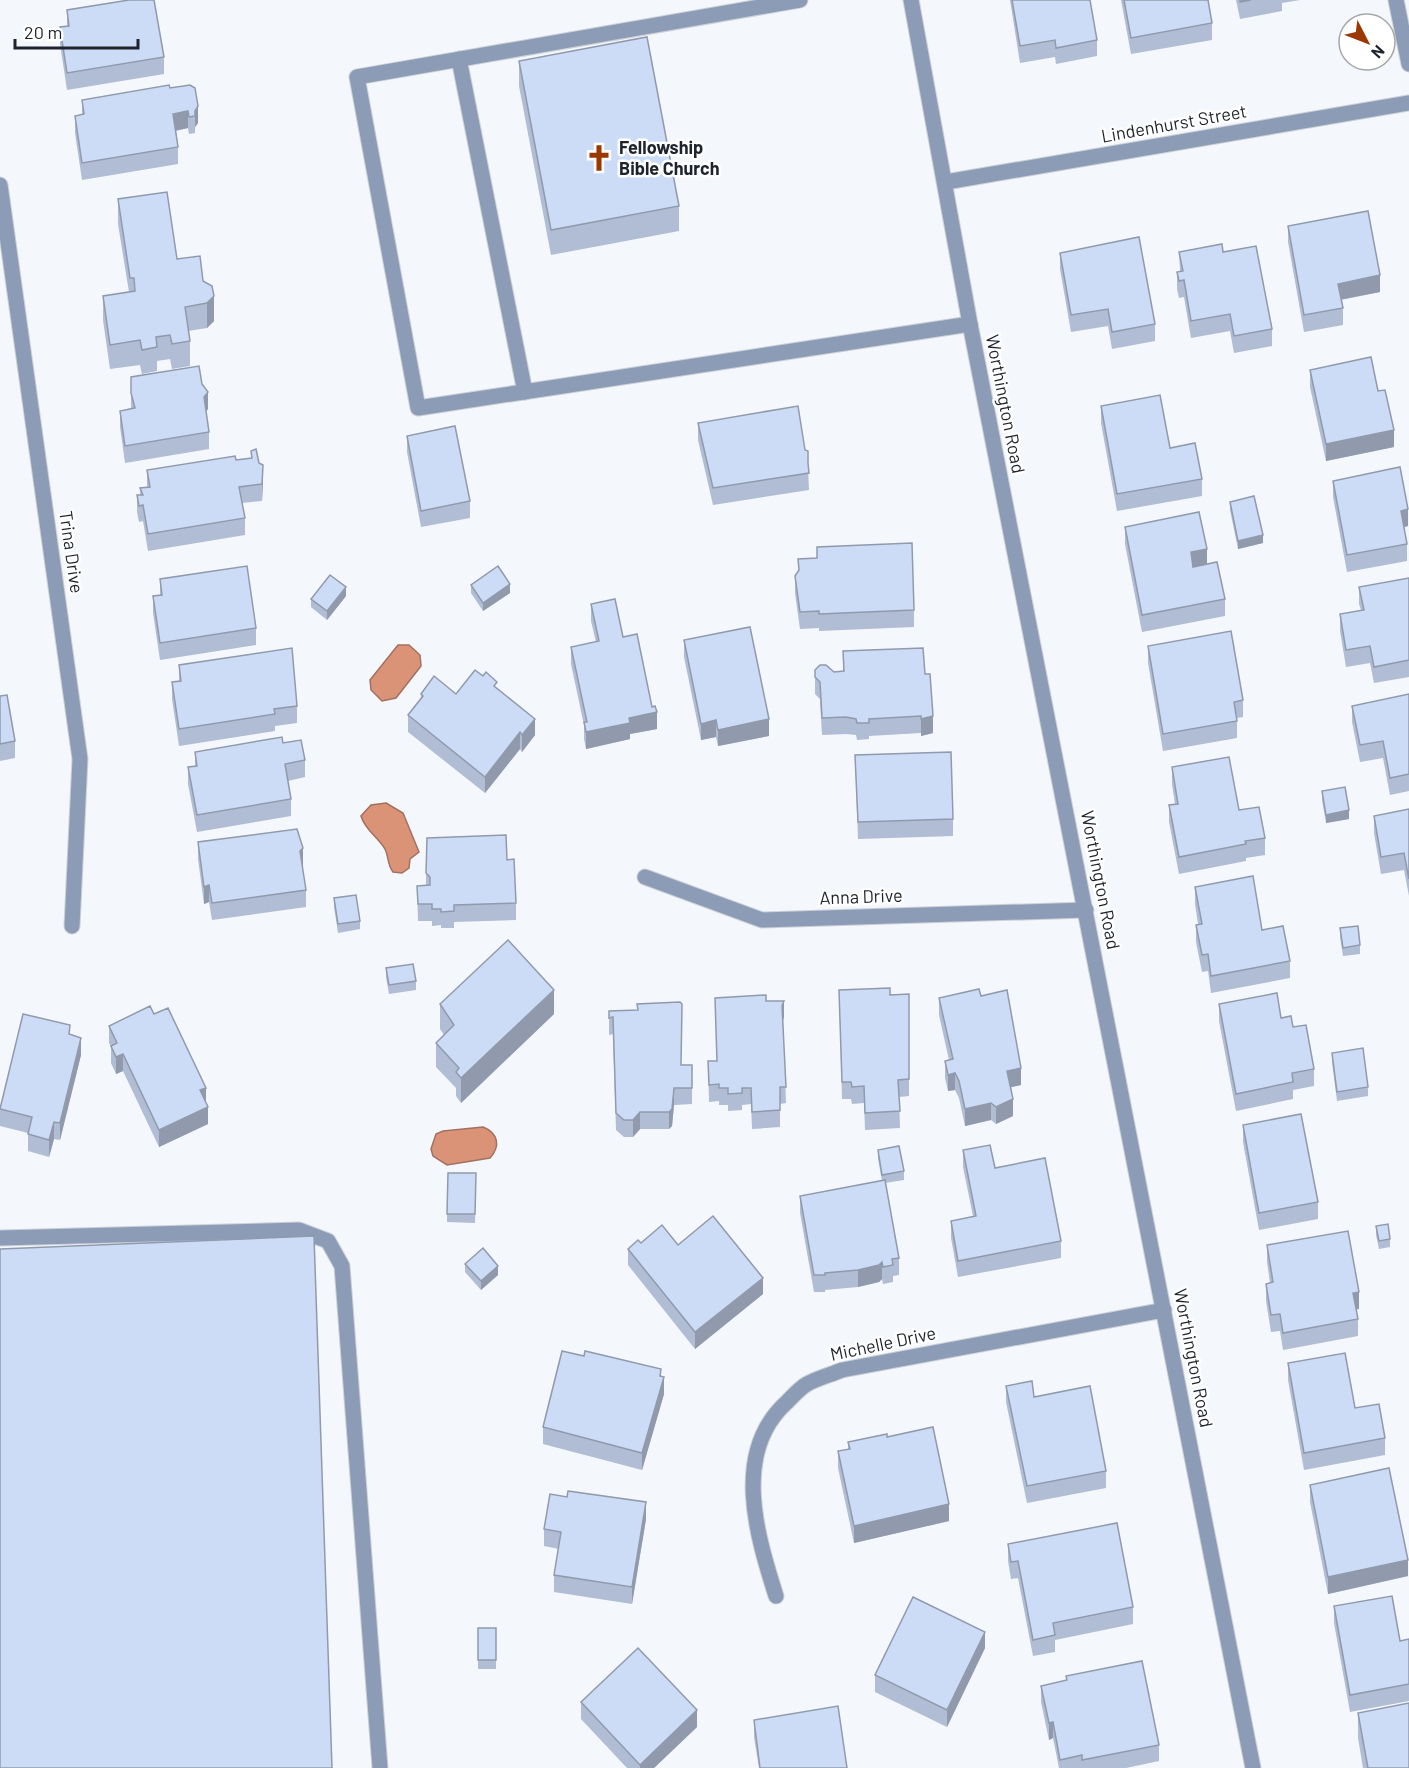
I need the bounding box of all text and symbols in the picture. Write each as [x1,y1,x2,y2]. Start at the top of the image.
scale bar [15,12,138,50]
north arrow [1337,12,1397,72]
text: 20 m [24,21,62,43]
text: N [1368,42,1389,63]
street label: Lindenhurst Street [1099,99,1248,147]
place label: Fellowship Bible Church [619,136,720,179]
church icon: Fellowship Bible Church [584,143,614,173]
street label: Worthington Road [982,333,1030,475]
street label: Trina Drive [55,509,89,595]
street label: Worthington Road [1077,809,1125,951]
street label: Anna Drive [819,884,903,908]
street label: Worthington Road [1170,1287,1218,1429]
street label: Michelle Drive [828,1321,938,1365]

